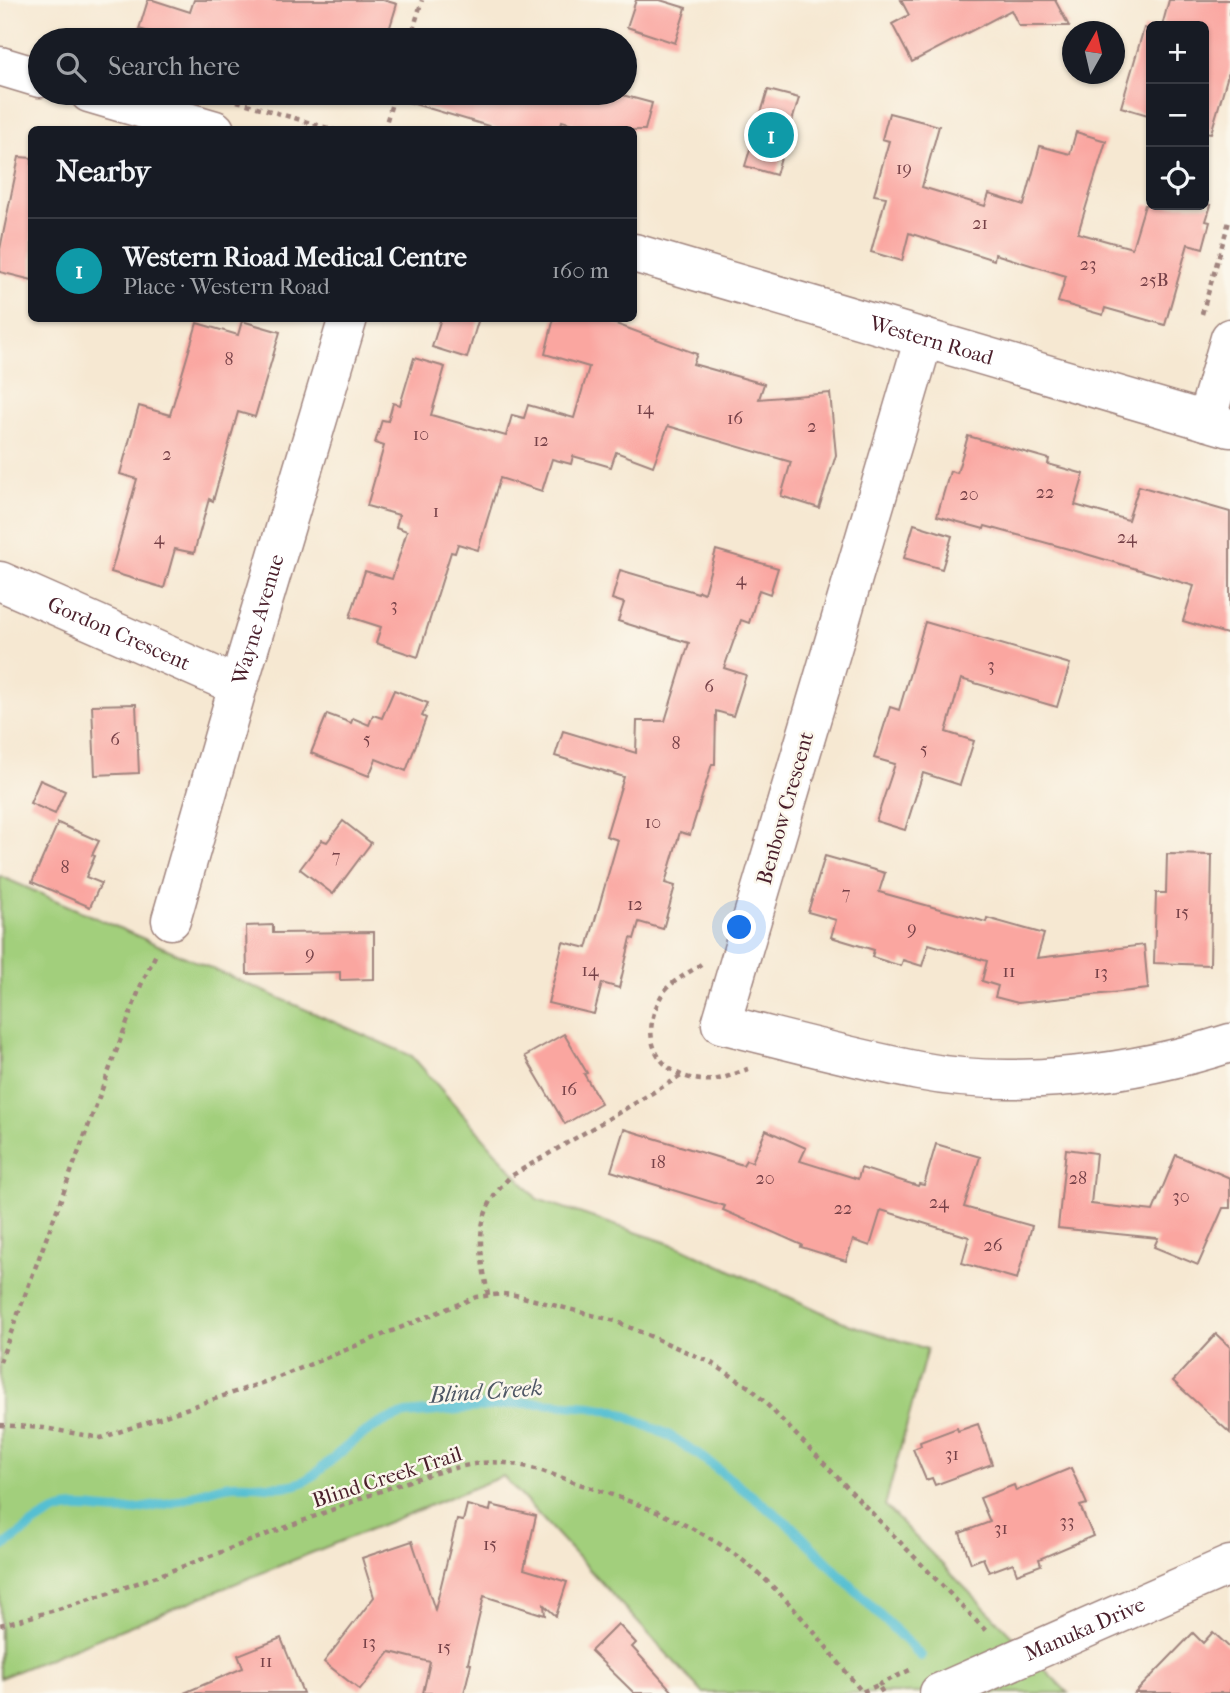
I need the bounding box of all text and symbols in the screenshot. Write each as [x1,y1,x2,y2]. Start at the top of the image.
north arrow [1062,21,1125,84]
map controls [1146,21,1209,210]
button: + [1146,21,1209,84]
search box [28,28,637,105]
icon: search [52,48,90,86]
text: Search here [108,51,240,82]
button: − [1146,84,1209,147]
pin: 1 [748,109,794,161]
button: locate [1146,147,1209,210]
text: Nearby [56,154,151,189]
house number: 19 [896,158,912,179]
house number: 21 [972,213,988,234]
text: Western Rioad Medical Centre [123,242,467,273]
house number: 23 [1080,254,1096,275]
text: 1 [75,257,83,284]
text: 160 m [552,257,609,284]
house number: 25B [1140,270,1168,291]
text: Place · Western Road [123,273,330,300]
street label: Western Road [866,311,997,370]
house number: 8 [224,349,234,370]
house number: 14 [636,398,654,419]
house number: 16 [727,408,743,429]
house number: 2 [807,416,817,437]
house number: 10 [413,424,429,445]
house number: 12 [533,430,549,451]
house number: 2 [162,444,172,465]
house number: 22 [1036,482,1054,503]
house number: 20 [959,484,979,505]
house number: 1 [433,501,439,522]
house number: 24 [1117,527,1137,548]
house number: 4 [154,528,165,549]
street label: Wayne Avenue [227,551,289,688]
house number: 4 [736,569,747,590]
street label: Gordon Crescent [44,592,194,676]
house number: 3 [390,595,398,616]
house number: 3 [987,655,995,676]
house number: 6 [704,676,714,697]
street label: Benbow Crescent [752,728,818,887]
house number: 6 [110,729,120,750]
house number: 5 [363,729,371,750]
house number: 8 [671,733,681,754]
house number: 5 [920,739,928,760]
house number: 10 [645,812,661,833]
house number: 7 [332,846,341,867]
house number: 8 [60,857,70,878]
house number: 7 [842,883,851,904]
house number: 12 [627,894,643,915]
house number: 15 [1175,902,1189,923]
your location [722,910,756,944]
house number: 9 [907,918,917,939]
house number: 9 [305,943,315,964]
house number: 14 [581,960,599,981]
house number: 11 [1003,961,1015,982]
house number: 13 [1094,962,1108,983]
house number: 16 [561,1079,577,1100]
house number: 18 [650,1152,666,1173]
house number: 20 [755,1168,775,1189]
house number: 28 [1069,1168,1087,1189]
house number: 30 [1172,1186,1190,1207]
house number: 24 [929,1192,949,1213]
house number: 22 [834,1198,852,1219]
house number: 26 [983,1235,1003,1256]
water label: Blind Creek [426,1374,544,1409]
street label: Blind Creek Trail [309,1441,465,1513]
house number: 31 [945,1444,959,1465]
house number: 33 [1060,1511,1074,1532]
house number: 31 [994,1518,1008,1539]
house number: 15 [483,1534,497,1555]
street label: Manuka Drive [1021,1592,1148,1666]
house number: 13 [362,1632,376,1653]
house number: 15 [437,1637,451,1658]
house number: 11 [260,1651,272,1672]

